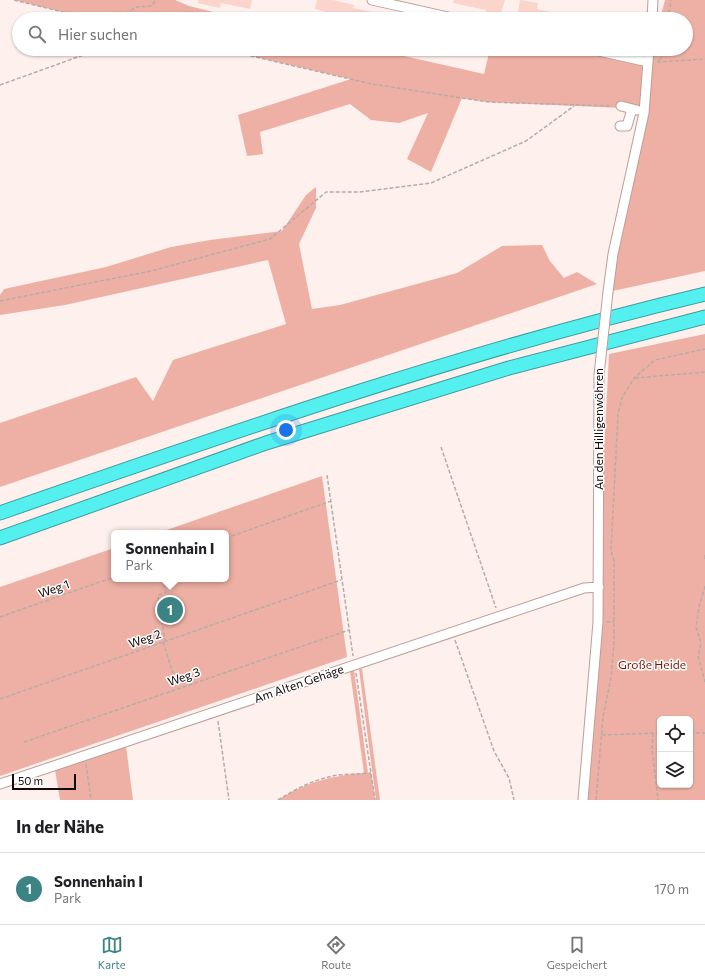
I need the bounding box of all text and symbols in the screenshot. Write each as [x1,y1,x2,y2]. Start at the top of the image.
search box [12,12,693,56]
icon: search [26,23,48,45]
text: Hier suchen [58,25,138,43]
street label: An den Hilligenwöhren [591,368,605,490]
your location [276,420,296,440]
popup [111,530,229,582]
text: Sonnenhain I [126,539,214,557]
text: Park [126,557,153,573]
street label: Weg 1 [36,576,71,600]
pin: 1 [157,595,183,625]
street label: Weg 2 [127,626,163,650]
park label: Große Heide [618,657,686,671]
street label: Am Alten Gehäge [252,661,345,705]
street label: Weg 3 [166,664,202,688]
map controls [657,716,693,788]
button: locate [657,716,693,752]
button: layers [657,752,693,788]
scale bar [12,772,76,791]
text: 50 m [18,774,43,787]
text: In der Nähe [16,816,104,837]
text: Sonnenhain I [54,872,143,890]
text: 1 [26,881,32,897]
text: 170 m [654,881,689,897]
text: Park [54,890,81,906]
tab: Karte [98,934,126,971]
tab: Route [321,934,351,971]
tab: Gespeichert [547,934,607,971]

